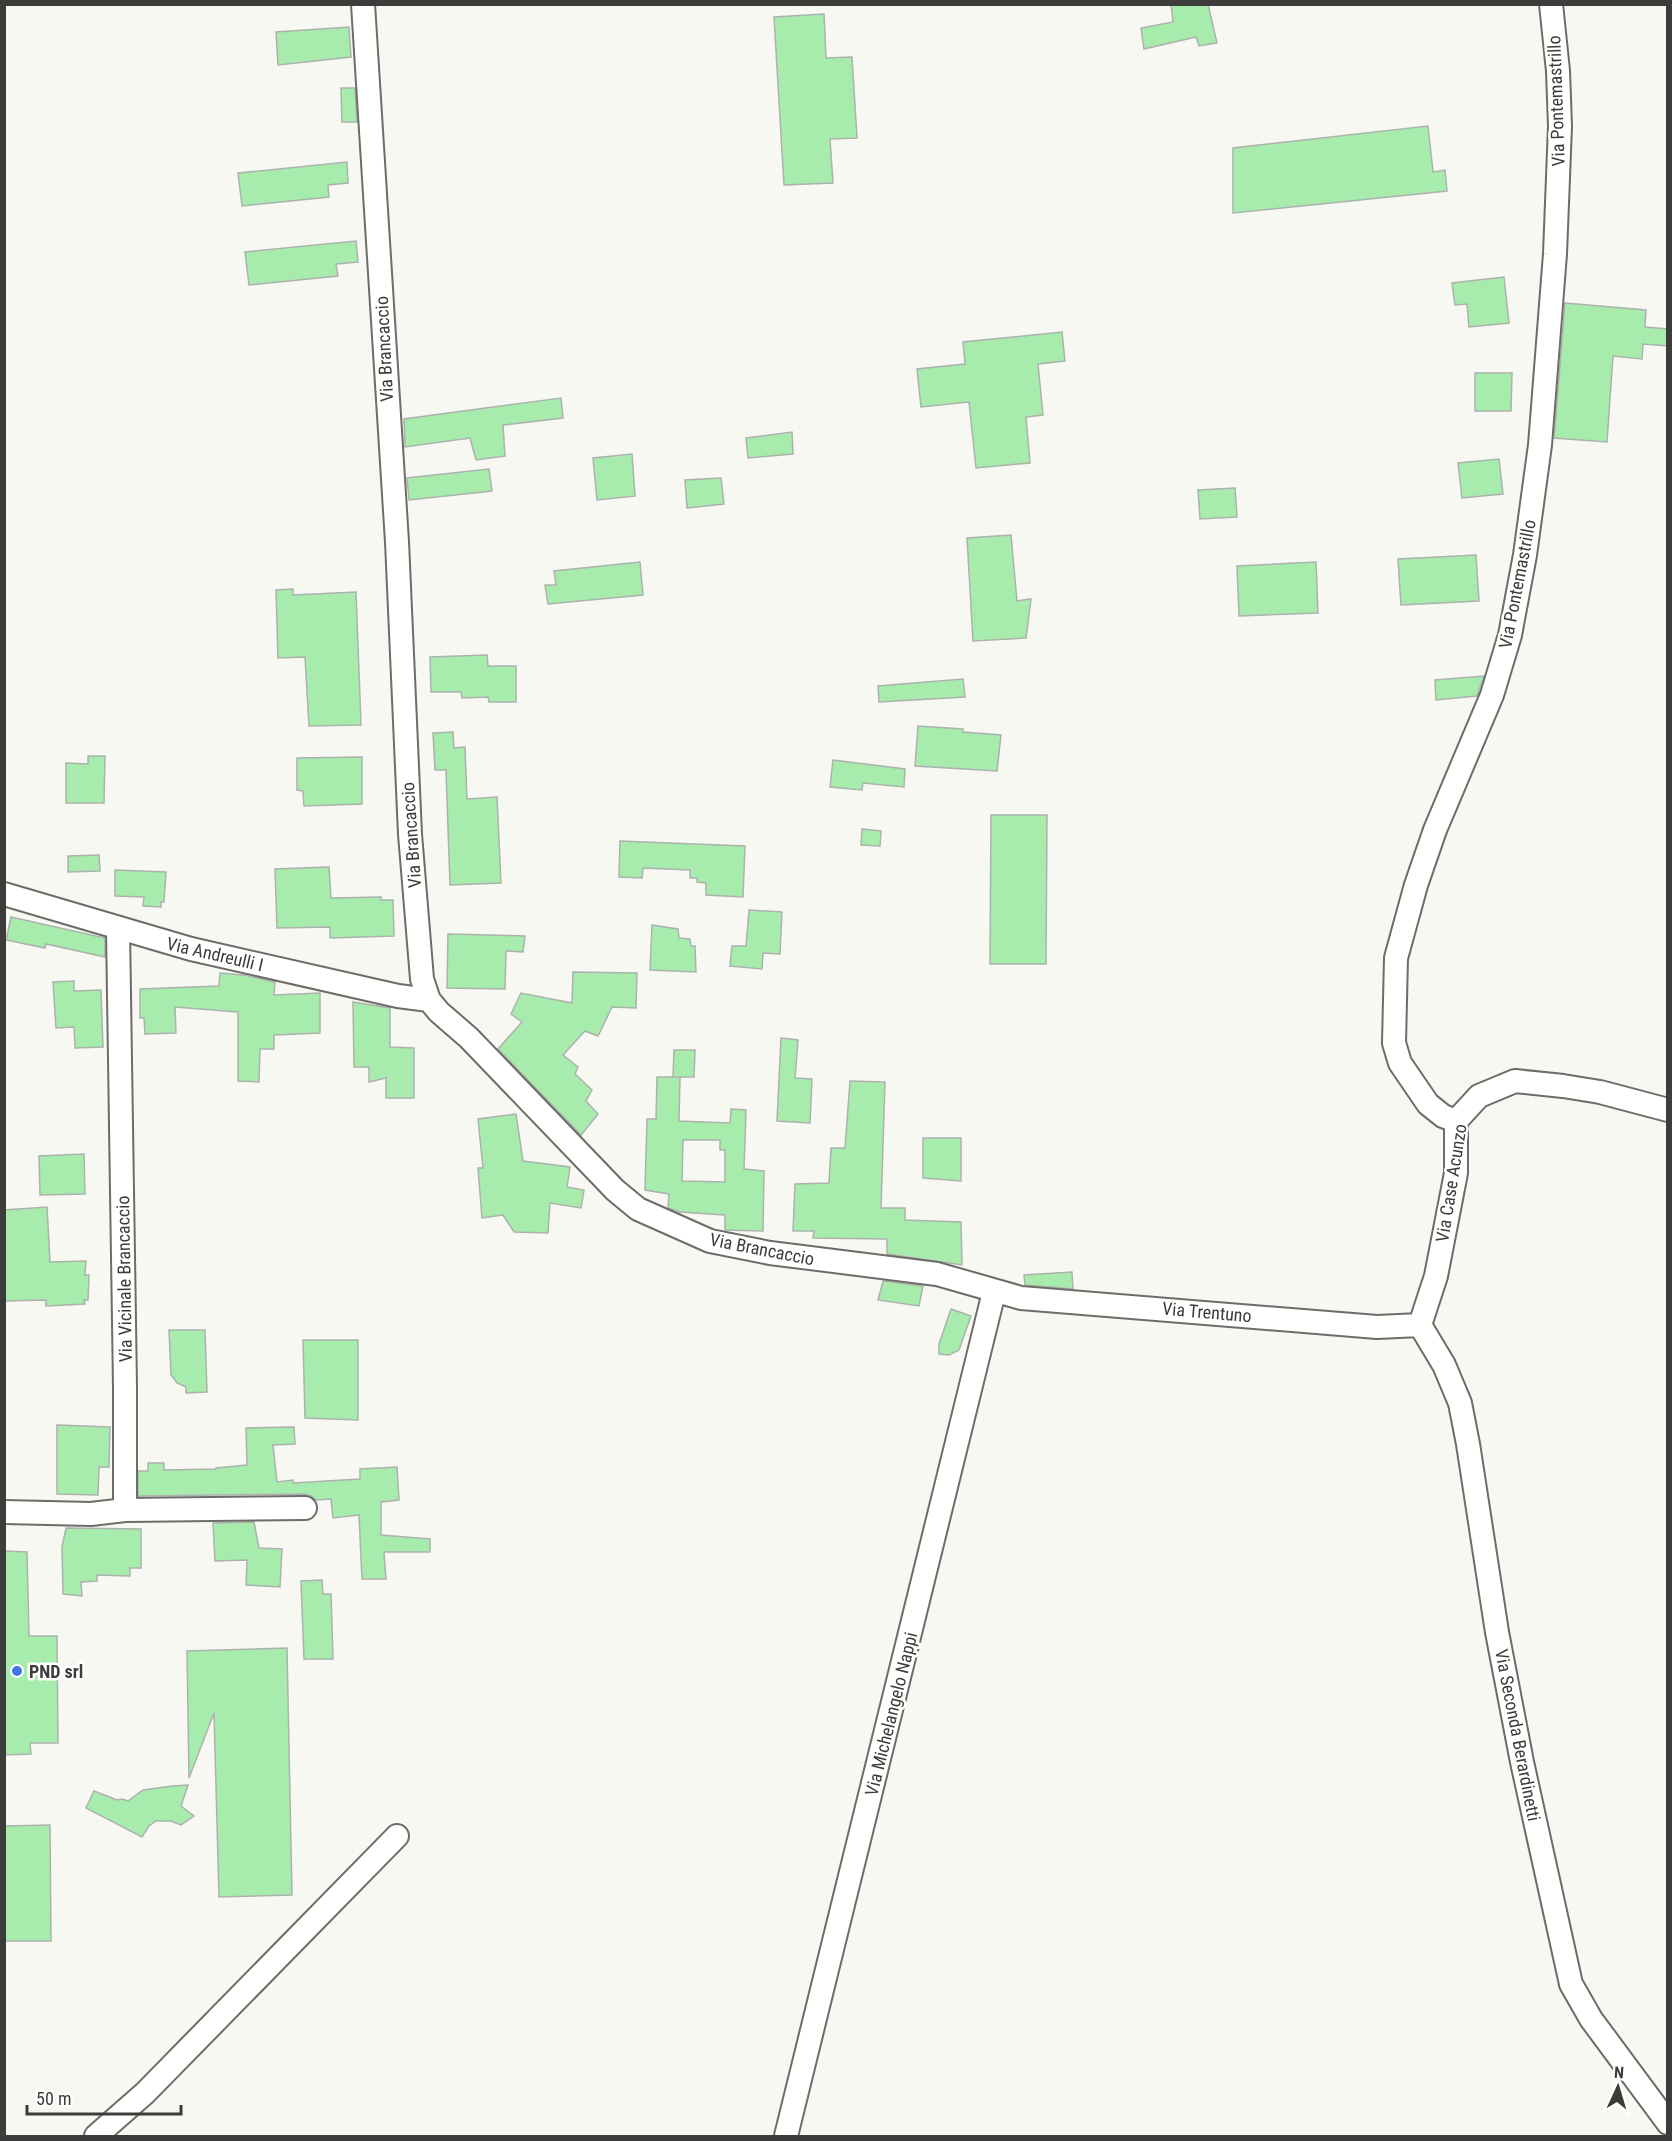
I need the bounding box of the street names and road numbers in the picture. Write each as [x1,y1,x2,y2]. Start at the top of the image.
street label: Via Pontemastrillo [1543,35,1569,167]
street label: Via Brancaccio [371,296,397,402]
street label: Via Pontemastrillo [1494,518,1540,650]
street label: Via Brancaccio [397,781,425,889]
street label: Via Andreulli I [165,933,265,975]
street label: Via Case Acunzo [1431,1122,1471,1244]
street label: Via Vicinale Brancaccio [112,1195,136,1363]
street label: Via Brancaccio [708,1229,816,1269]
street label: Via Trentuno [1161,1298,1253,1326]
street label: Via Michelangelo Nappi [861,1630,921,1798]
street label: Via Seconda Berardinetti [1491,1647,1545,1823]

